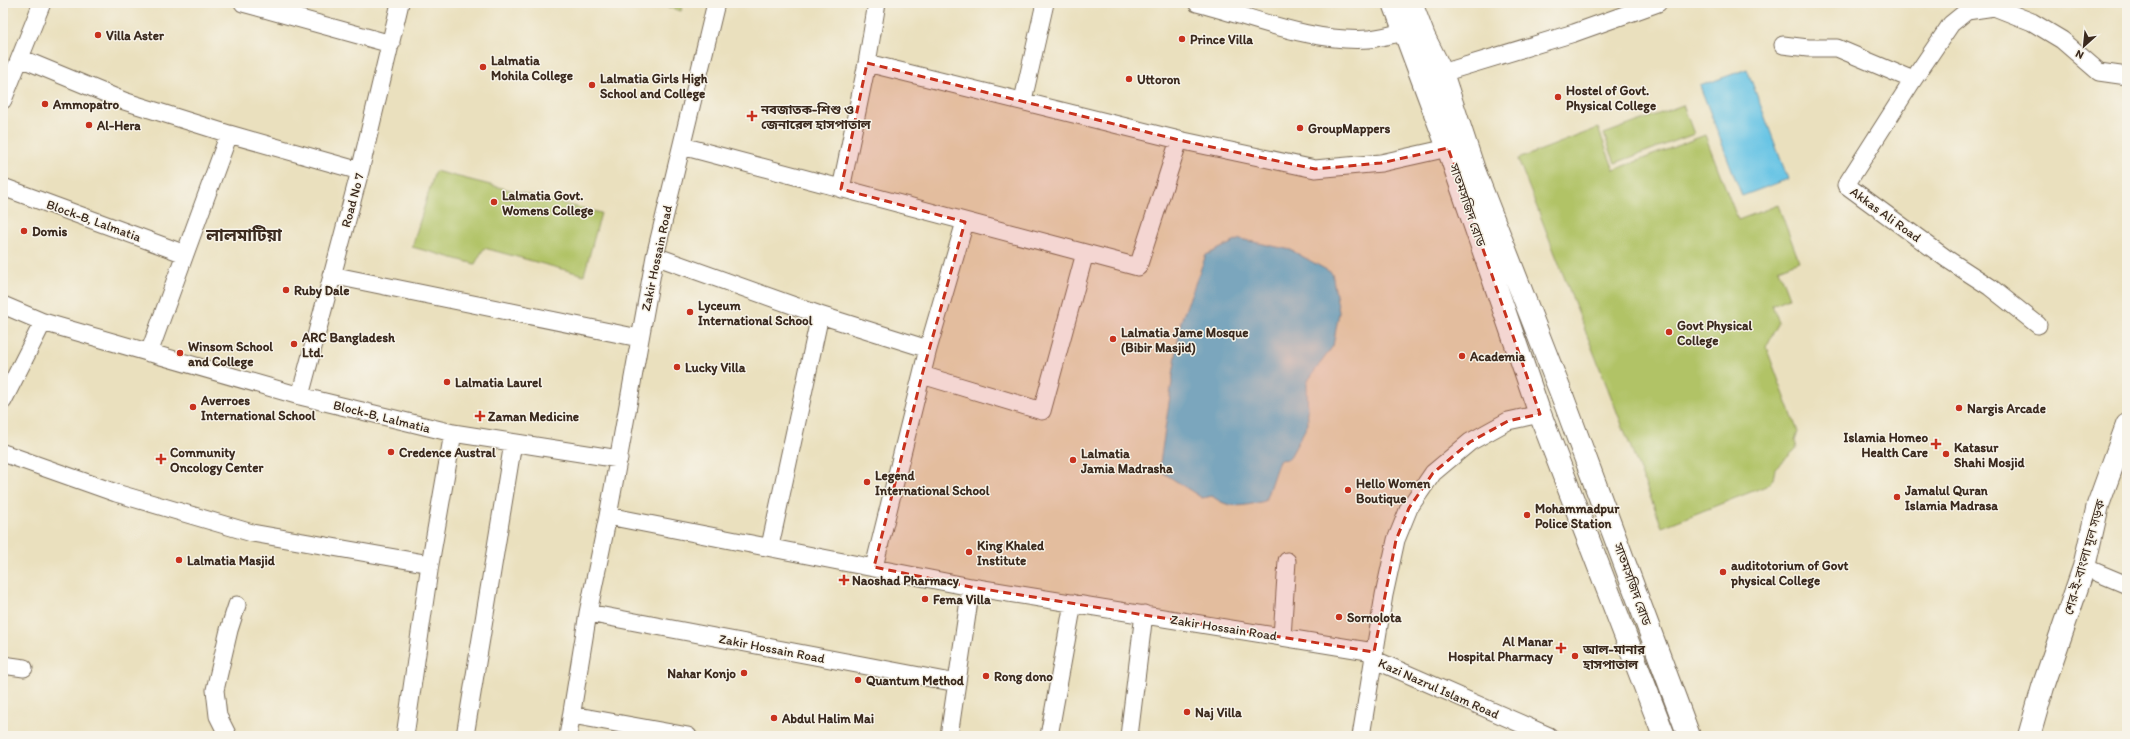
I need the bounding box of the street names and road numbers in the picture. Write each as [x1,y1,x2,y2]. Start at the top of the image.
street label: সাতমসজিদ রোড [1446,161,1489,249]
street label: Road No 7 [338,171,367,229]
street label: Akkas Ali Road [1847,184,1924,245]
street label: Block-B, Lalmatia [44,196,143,245]
street label: Zakir Hossain Road [638,204,675,312]
street label: Block-B, Lalmatia [332,397,432,436]
street label: শের-ই-বাংলা মূল সড়ক [2061,497,2109,617]
street label: সাতমসজিদ রোড [1610,540,1655,628]
street label: Zakir Hossain Road [1170,612,1278,643]
street label: Zakir Hossain Road [718,631,826,666]
street label: Kazi Nazrul Islam Road [1376,655,1501,722]

